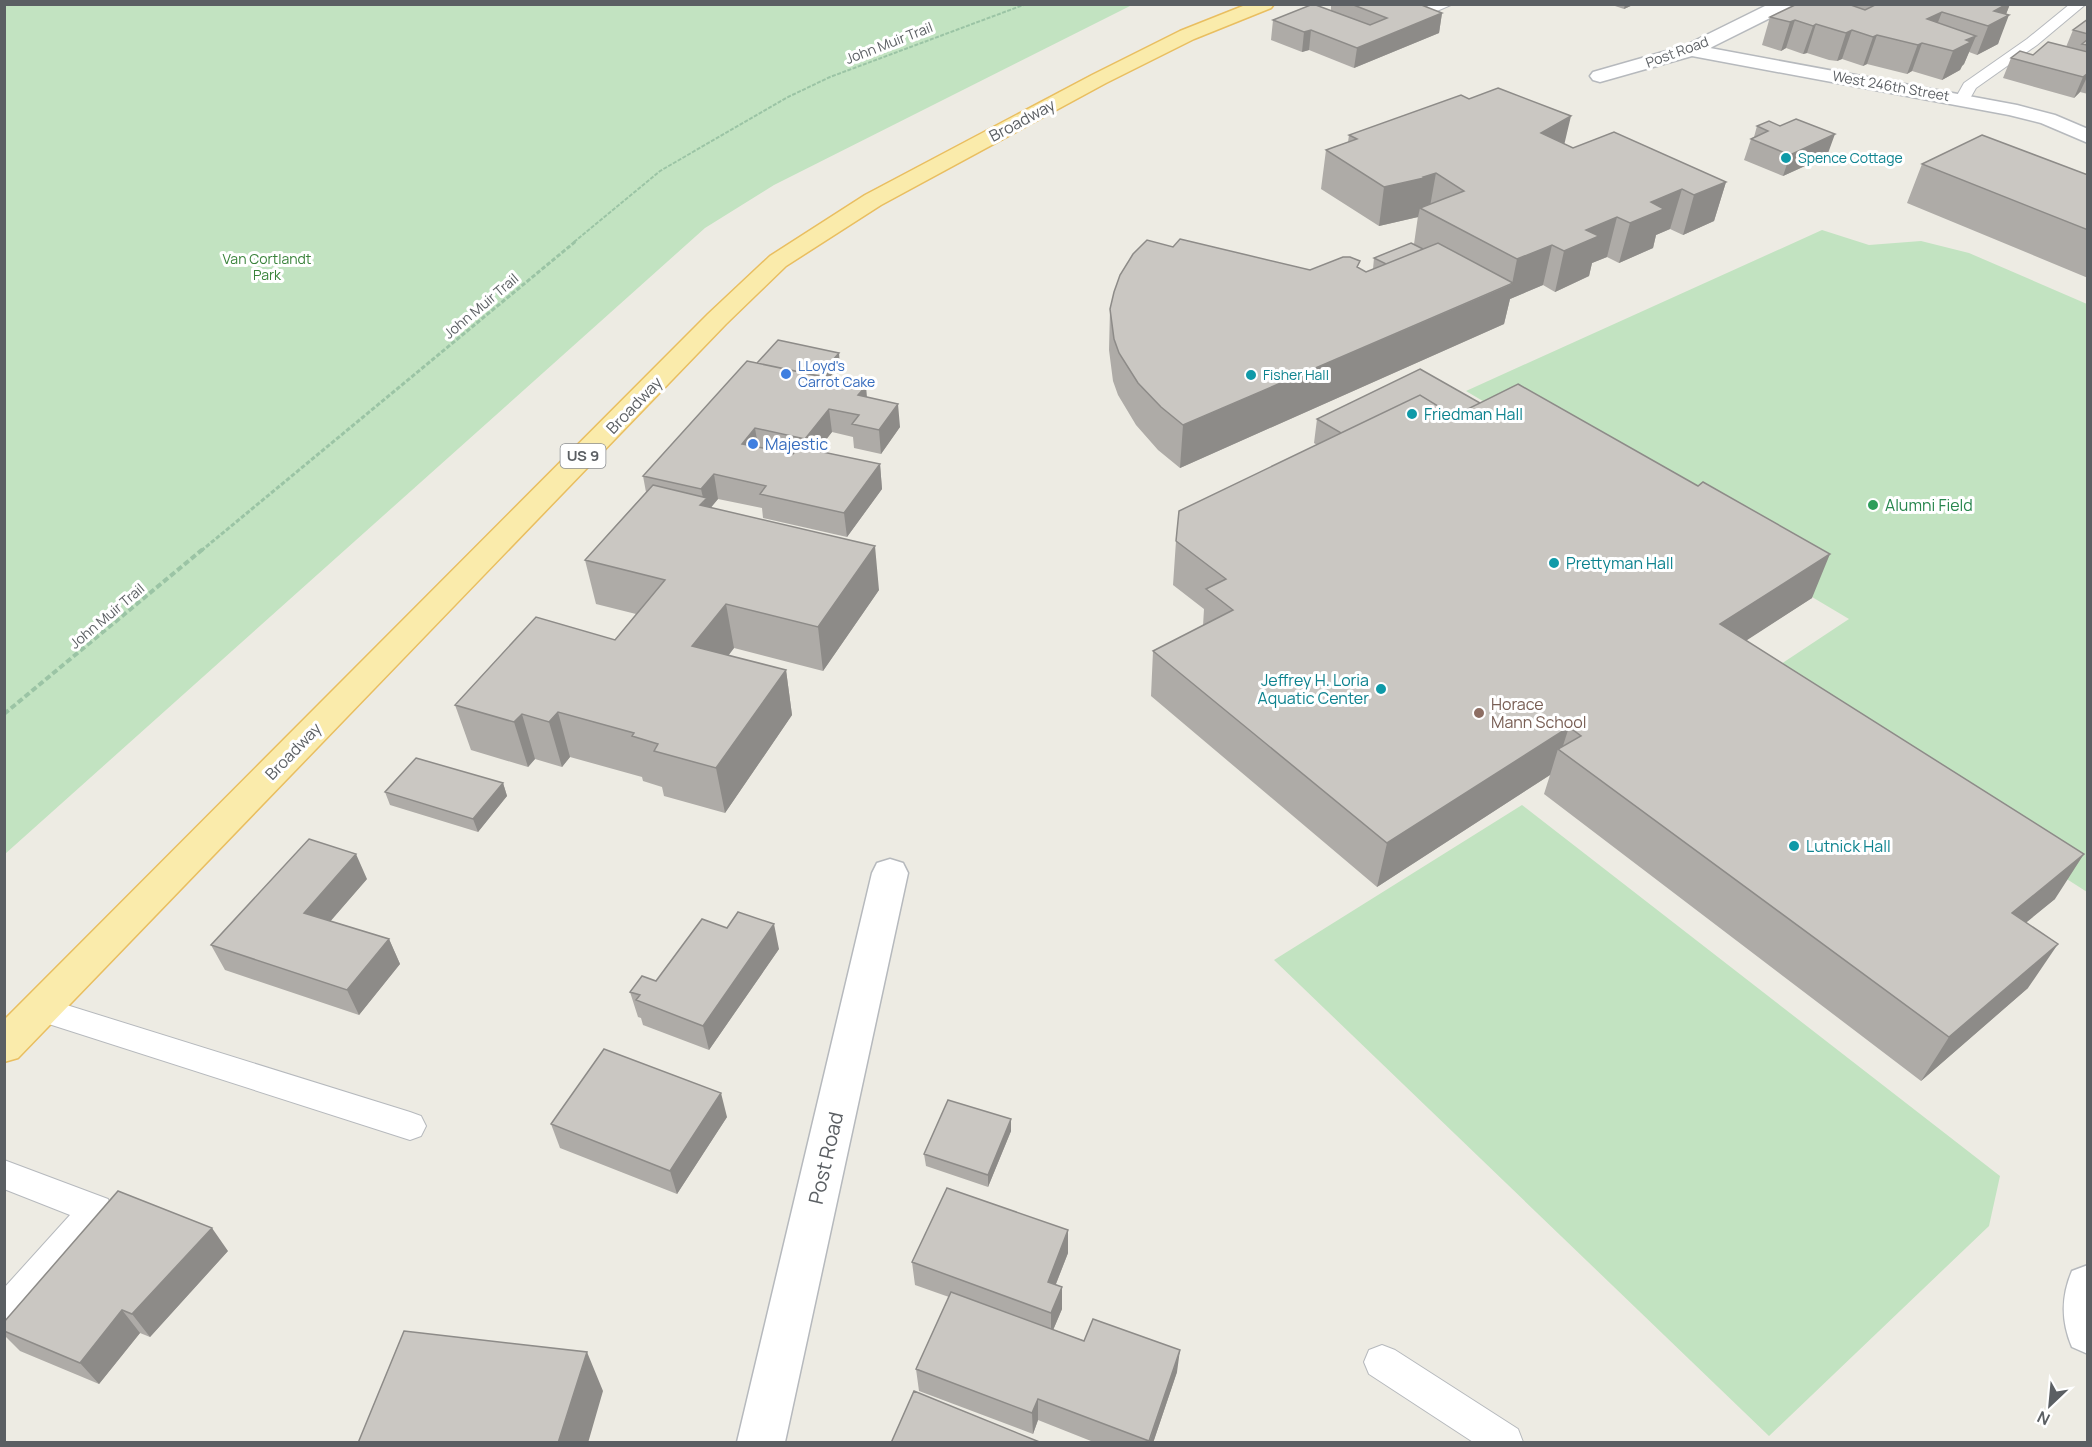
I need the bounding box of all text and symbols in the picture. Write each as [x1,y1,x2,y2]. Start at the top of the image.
street label: John Muir Trail [842,17,935,68]
street label: Post Road [1643,31,1711,72]
street label: West 246th Street [1831,66,1952,105]
street label: Broadway [985,93,1059,147]
place label: Spence Cottage [1798,148,1903,167]
marker: Spence Cottage [1779,151,1793,165]
park label: Van Cortlandt Park [223,249,312,284]
street label: John Muir Trail [439,269,522,343]
place label: LLoyd's Carrot Cake [798,356,875,391]
place label: Fisher Hall [1263,365,1329,384]
marker: LLoyd's Carrot Cake [779,367,793,381]
marker: Fisher Hall [1244,368,1258,382]
street label: Broadway [601,371,667,439]
place label: Friedman Hall [1424,403,1523,425]
marker: Friedman Hall [1405,407,1419,421]
place label: Majestic [765,433,828,455]
marker: Majestic [746,437,760,451]
road number: US 9 [560,444,606,468]
place label: Alumni Field [1885,494,1973,516]
marker: Alumni Field [1866,498,1880,512]
place label: Prettyman Hall [1566,552,1673,574]
marker: Prettyman Hall [1547,556,1561,570]
street label: John Muir Trail [65,579,148,653]
place label: Jeffrey H. Loria Aquatic Center [1258,669,1369,709]
marker: Jeffrey H. Loria Aquatic Center [1374,682,1388,696]
place label: Horace Mann School [1491,693,1586,733]
marker: Horace Mann School [1472,706,1486,720]
street label: Broadway [260,717,326,785]
place label: Lutnick Hall [1806,835,1891,857]
marker: Lutnick Hall [1787,839,1801,853]
street label: Post Road [802,1109,849,1207]
north arrow [2020,1375,2080,1435]
text: N [2033,1406,2053,1431]

